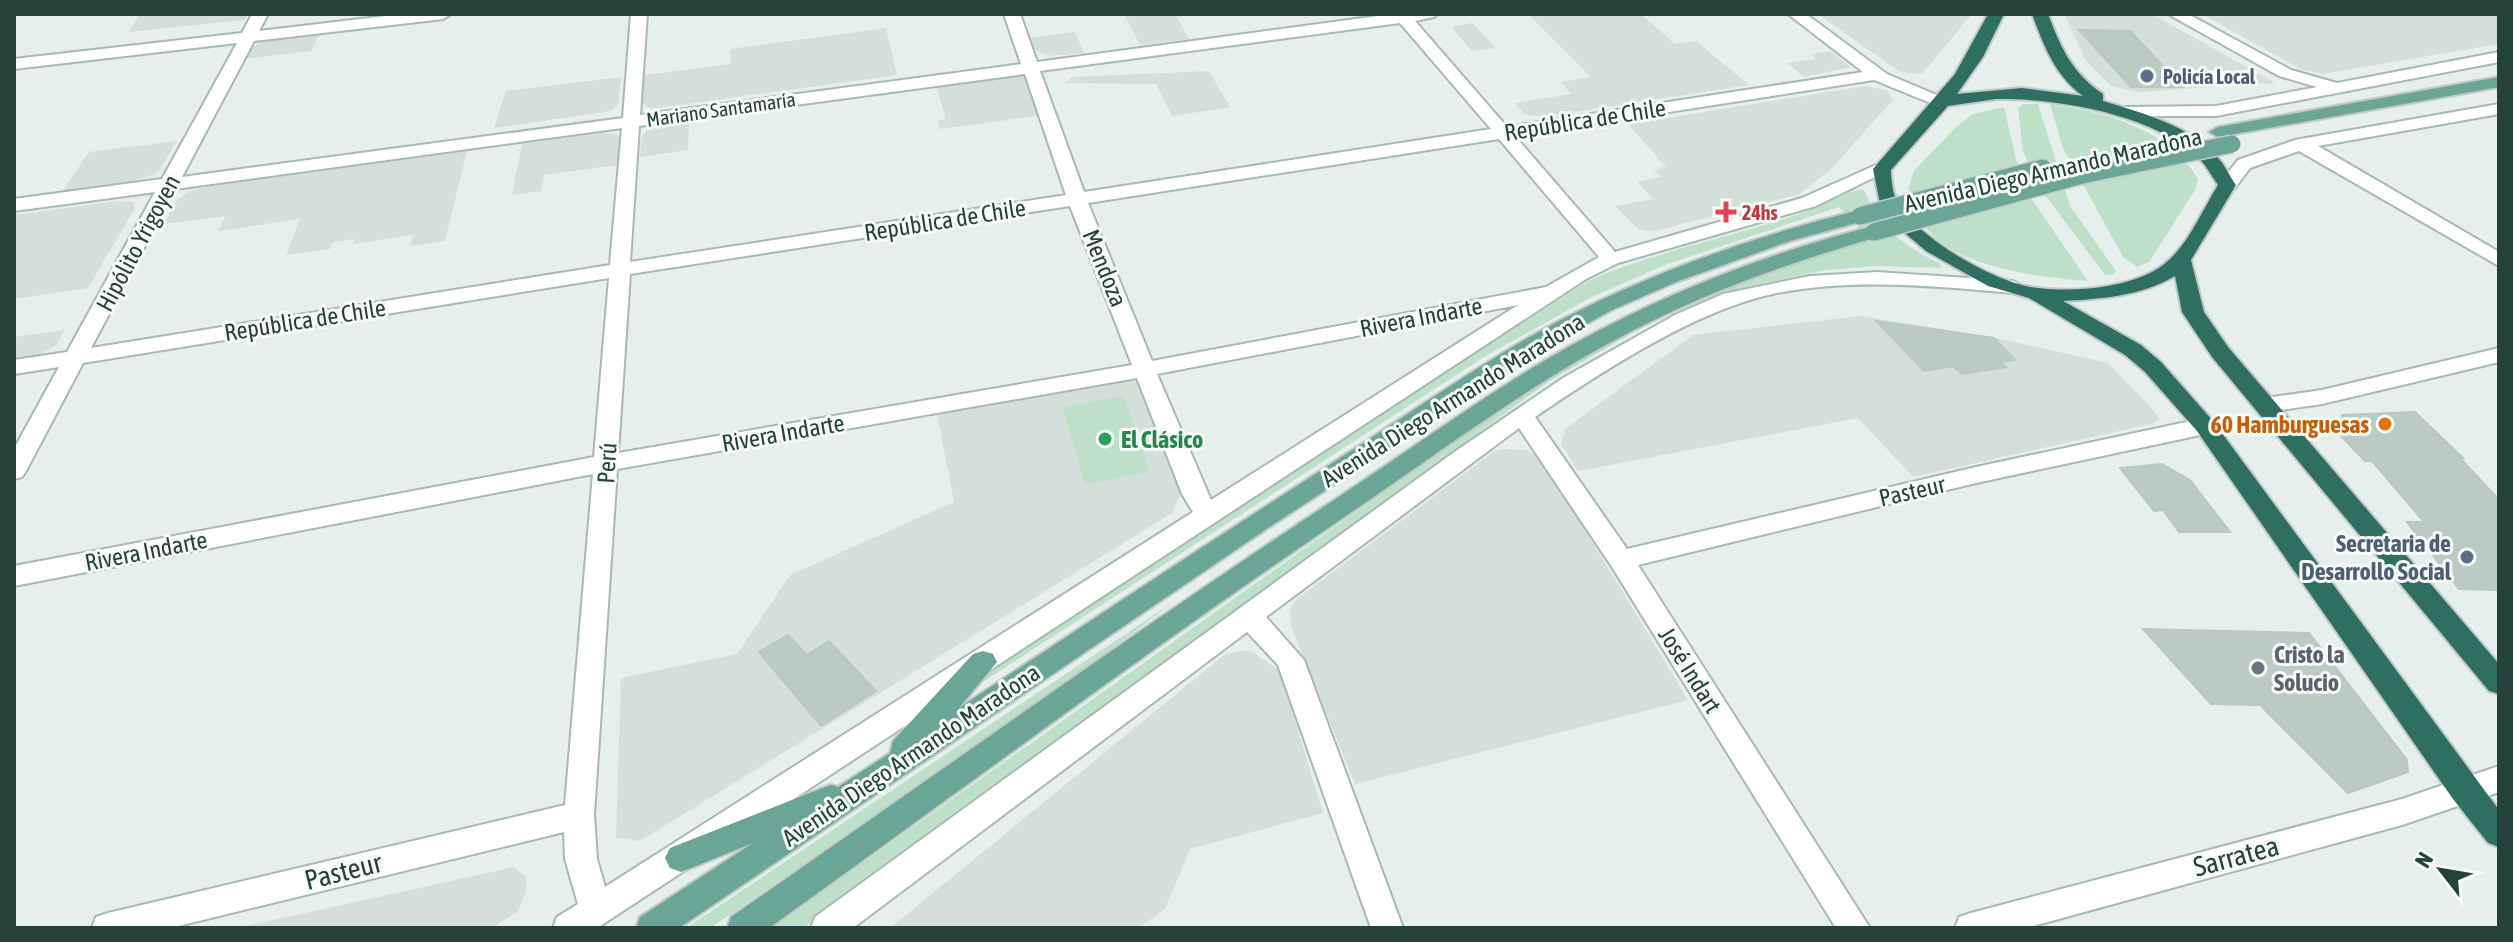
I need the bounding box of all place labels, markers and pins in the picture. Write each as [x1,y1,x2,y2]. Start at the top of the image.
place label: Policía Local [2163,65,2256,88]
marker: Policía Local [2138,67,2156,85]
place label: 24hs [1742,201,1778,224]
marker: 24hs [1717,203,1735,221]
place label: 60 Hamburguesas [2211,411,2370,438]
marker: 60 Hamburguesas [2376,415,2394,433]
place label: El Clásico [1121,426,1203,453]
marker: El Clásico [1096,430,1114,448]
place label: Secretaria de Desarrollo Social [2301,530,2452,585]
marker: Secretaria de Desarrollo Social [2458,548,2476,566]
place label: Cristo la Solucio [2274,641,2345,696]
marker: Cristo la Solucio [2249,659,2267,677]

